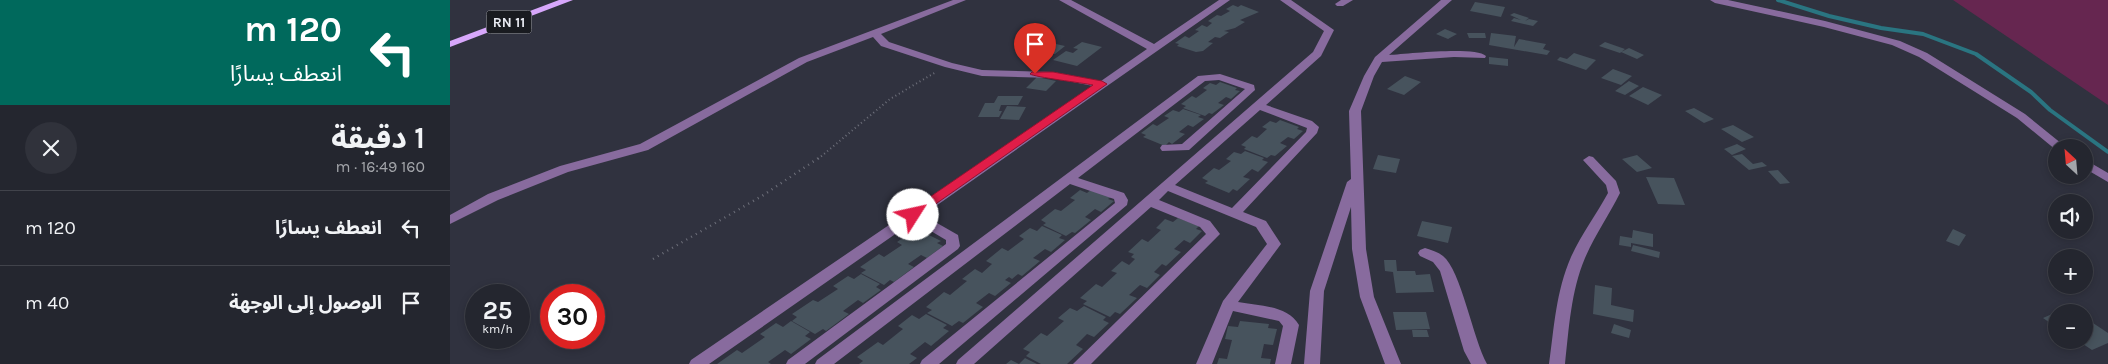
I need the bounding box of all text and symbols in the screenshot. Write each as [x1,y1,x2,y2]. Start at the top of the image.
text: 120 m [244,9,342,50]
road number: RN 11 [486,11,532,34]
icon: left [360,20,425,85]
pin [1014,23,1056,74]
icon: arrive [1021,30,1049,58]
text: انعطف يسارًا [230,61,342,87]
text: 1 دقيقة [331,120,425,156]
button: close [25,122,77,174]
north arrow [2048,139,2092,184]
map controls [2048,139,2093,349]
text: 160 m · 16:49 [335,157,425,176]
position arrow [886,188,938,240]
button: sound [2048,194,2093,239]
icon: left [397,214,425,242]
text: 120 m [25,217,76,239]
text: انعطف يسارًا [275,217,382,239]
button: + [2048,249,2093,294]
speed limit sign: 30 [540,284,605,349]
icon: arrive [397,289,425,317]
text: 40 m [25,292,69,314]
text: الوصول إلى الوجهة [229,292,382,314]
text: 25 [483,296,512,325]
button: − [2048,304,2093,349]
text: km/h [482,322,513,336]

